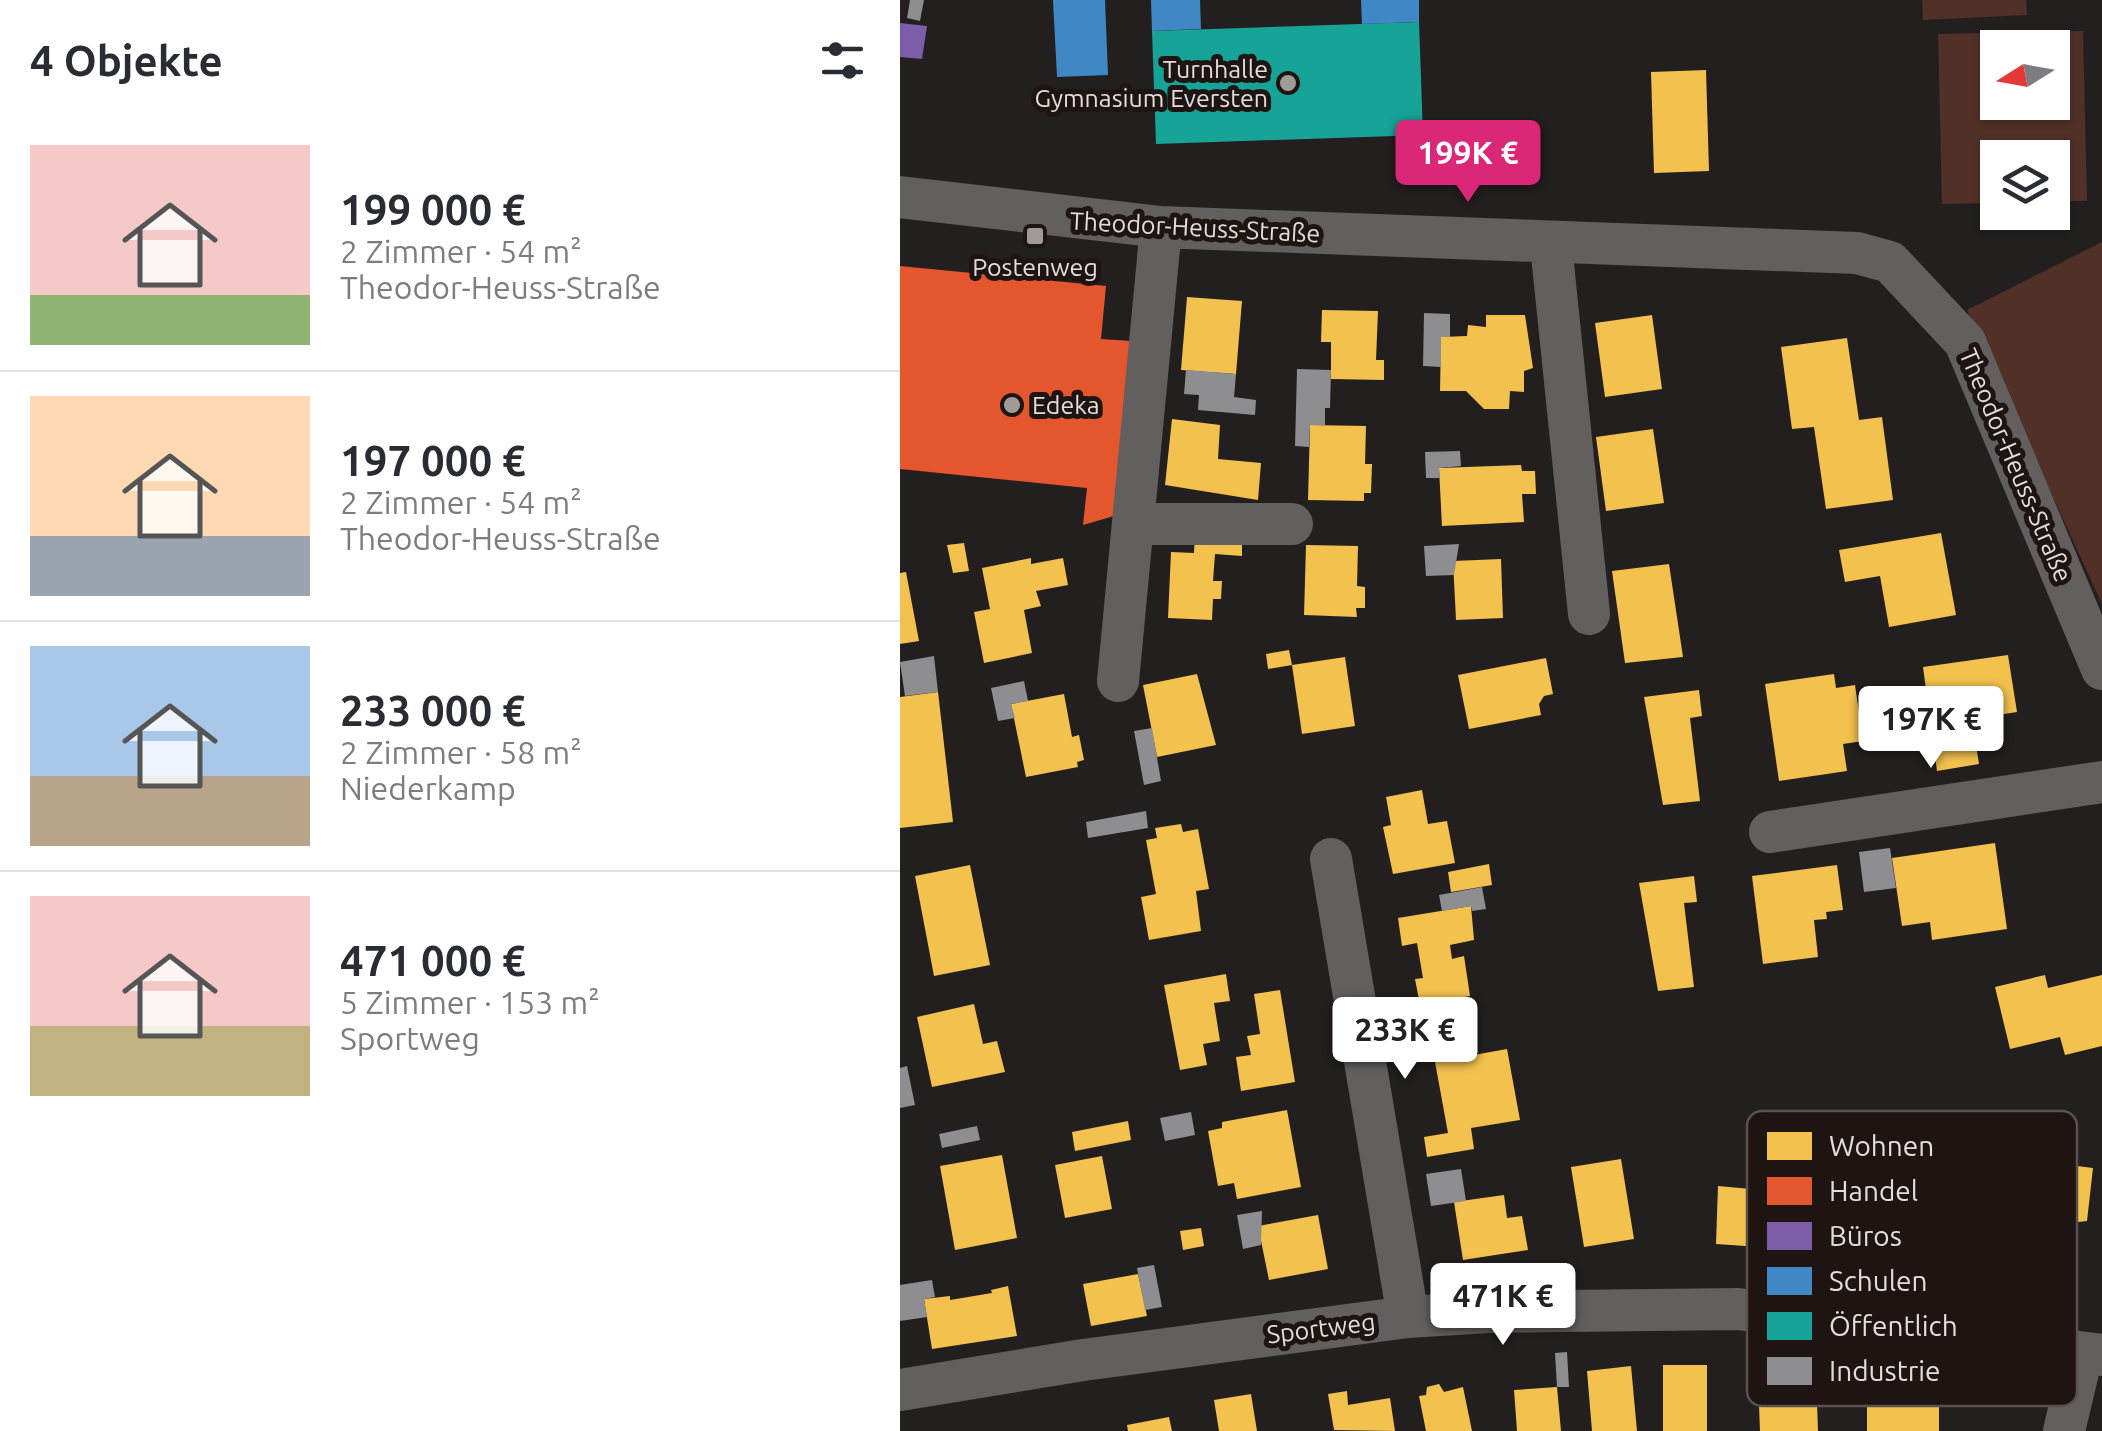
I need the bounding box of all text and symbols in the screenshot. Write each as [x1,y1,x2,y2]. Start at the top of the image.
north arrow [1980,30,2070,120]
map controls [1980,30,2070,230]
icon: filters [815,33,870,88]
text: 4 Objekte [30,37,223,84]
place label: Turnhalle Gymnasium Eversten [1034,55,1268,112]
marker: Turnhalle Gymnasium Eversten [1277,72,1299,94]
pin: 199K € [1387,120,1549,205]
text: 199K € [1417,134,1519,170]
button: layers [1980,140,2070,230]
icon: home [110,185,230,305]
text: 199 000 € [340,186,526,233]
street label: Theodor-Heuss-Straße [1069,206,1321,248]
marker: Postenweg [1024,225,1046,247]
text: 2 Zimmer · 54 m² [340,233,582,269]
place label: Postenweg [972,253,1098,281]
text: Theodor-Heuss-Straße [340,269,661,305]
street label: Theodor-Heuss-Straße [1954,344,2078,586]
place label: Edeka [1032,391,1100,419]
marker: Edeka [1001,394,1023,416]
icon: home [110,436,230,556]
text: 197 000 € [340,437,526,484]
text: 2 Zimmer · 54 m² [340,484,582,520]
text: Theodor-Heuss-Straße [340,520,661,556]
icon: home [110,686,230,806]
pin: 197K € [1850,686,2012,771]
text: 233 000 € [340,687,526,734]
text: 197K € [1880,700,1982,736]
text: 2 Zimmer · 58 m² [340,734,582,770]
text: Niederkamp [340,770,516,806]
icon: home [110,936,230,1056]
text: 471 000 € [340,937,526,984]
text: 5 Zimmer · 153 m² [340,984,600,1020]
pin: 233K € [1324,997,1486,1082]
text: 233K € [1354,1011,1456,1047]
text: Sportweg [340,1020,480,1056]
legend [1747,1111,2077,1406]
text: Wohnen [1829,1130,1934,1161]
text: Handel [1829,1175,1918,1206]
text: Büros [1829,1220,1902,1251]
pin: 471K € [1422,1263,1584,1348]
text: Schulen [1829,1265,1927,1296]
text: 471K € [1452,1277,1554,1313]
street label: Sportweg [1265,1307,1377,1349]
text: Öffentlich [1829,1310,1958,1341]
text: Industrie [1829,1355,1941,1386]

